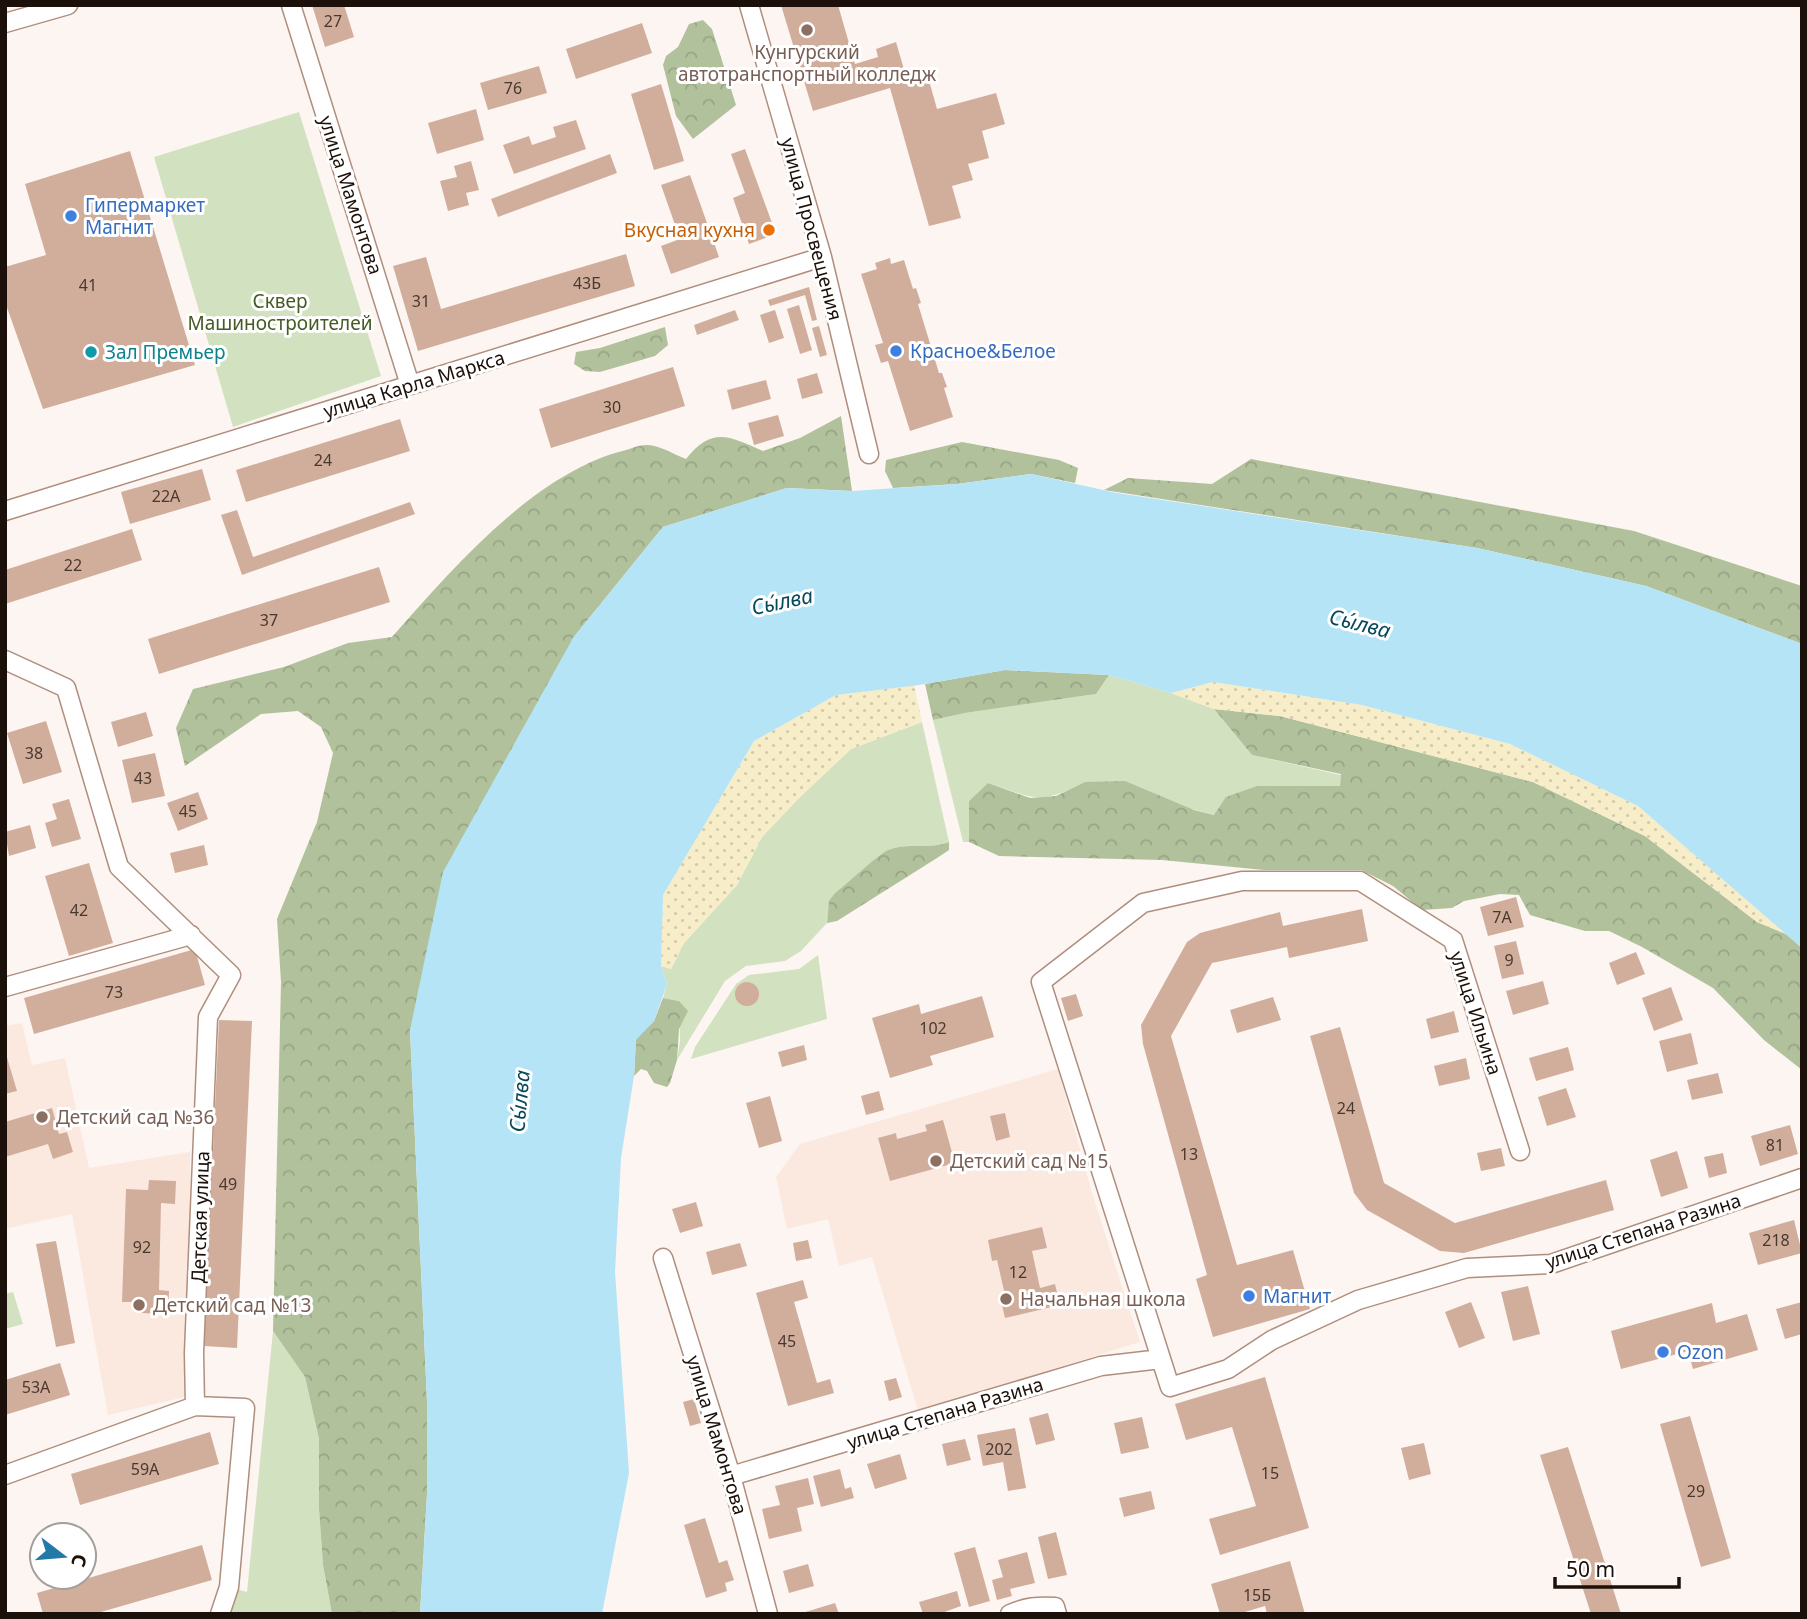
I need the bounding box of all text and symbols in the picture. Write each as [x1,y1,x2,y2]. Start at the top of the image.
house number: 27 [324,10,342,32]
marker: Кунгурский автотранспортный колледж [799,22,815,38]
place label: Кунгурский автотранспортный колледж [678,39,937,87]
house number: 76 [504,77,522,99]
street label: улица Мамонтова [313,112,389,278]
street label: улица Просвещения [775,135,849,323]
place label: Гипермаркет Магнит [85,192,205,240]
marker: Гипермаркет Магнит [63,208,79,224]
place label: Вкусная кухня [624,217,755,243]
marker: Вкусная кухня [761,222,777,238]
house number: 43Б [573,272,601,294]
house number: 41 [79,274,97,296]
park label: Сквер Машиностроителей [188,288,372,336]
house number: 31 [412,290,430,312]
place label: Красное&Белое [910,338,1056,364]
place label: Зал Премьер [105,339,226,365]
marker: Красное&Белое [888,343,904,359]
marker: Зал Премьер [83,344,99,360]
street label: улица Карла Маркса [320,344,508,424]
house number: 30 [603,396,621,418]
house number: 24 [314,449,332,471]
house number: 22А [152,485,181,507]
house number: 22 [64,554,82,576]
water label: Сы́лва [749,581,815,621]
water label: Сы́лва [1326,602,1394,644]
house number: 37 [260,609,278,631]
house number: 38 [25,742,43,764]
house number: 43 [134,767,152,789]
house number: 45 [179,800,197,822]
house number: 42 [70,899,88,921]
house number: 7А [1492,906,1512,928]
street label: улица Ильина [1444,948,1508,1078]
house number: 9 [1504,949,1514,971]
house number: 73 [105,981,123,1003]
house number: 102 [919,1017,947,1039]
water label: Сы́лва [502,1069,536,1133]
house number: 24 [1337,1097,1355,1119]
place label: Детский сад №36 [56,1104,214,1130]
marker: Детский сад №36 [34,1109,50,1125]
house number: 81 [1766,1134,1784,1156]
house number: 13 [1180,1143,1198,1165]
place label: Детский сад №15 [950,1148,1108,1174]
street label: Детская улица [185,1150,215,1284]
marker: Детский сад №15 [928,1153,944,1169]
house number: 49 [219,1173,237,1195]
street label: улица Степана Разина [1542,1187,1744,1275]
house number: 218 [1762,1229,1790,1251]
house number: 92 [133,1236,151,1258]
house number: 12 [1009,1261,1027,1283]
place label: Магнит [1263,1283,1332,1309]
place label: Начальная школа [1020,1286,1186,1312]
marker: Магнит [1241,1288,1257,1304]
marker: Начальная школа [998,1291,1014,1307]
place label: Детский сад №13 [153,1292,311,1318]
marker: Детский сад №13 [131,1297,147,1313]
house number: 45 [778,1330,796,1352]
place label: Ozon [1677,1339,1724,1365]
marker: Ozon [1655,1344,1671,1360]
street label: улица Мамонтова [680,1352,754,1518]
street label: улица Степана Разина [844,1371,1046,1455]
house number: 53А [22,1376,51,1398]
house number: 202 [985,1438,1013,1460]
house number: 59А [131,1458,160,1480]
house number: 15 [1261,1462,1279,1484]
house number: 29 [1687,1480,1705,1502]
north arrow [28,1521,98,1591]
scale bar [1555,1546,1679,1590]
text: С [65,1551,94,1570]
text: 50 m [1566,1555,1615,1583]
house number: 15Б [1243,1584,1271,1606]

